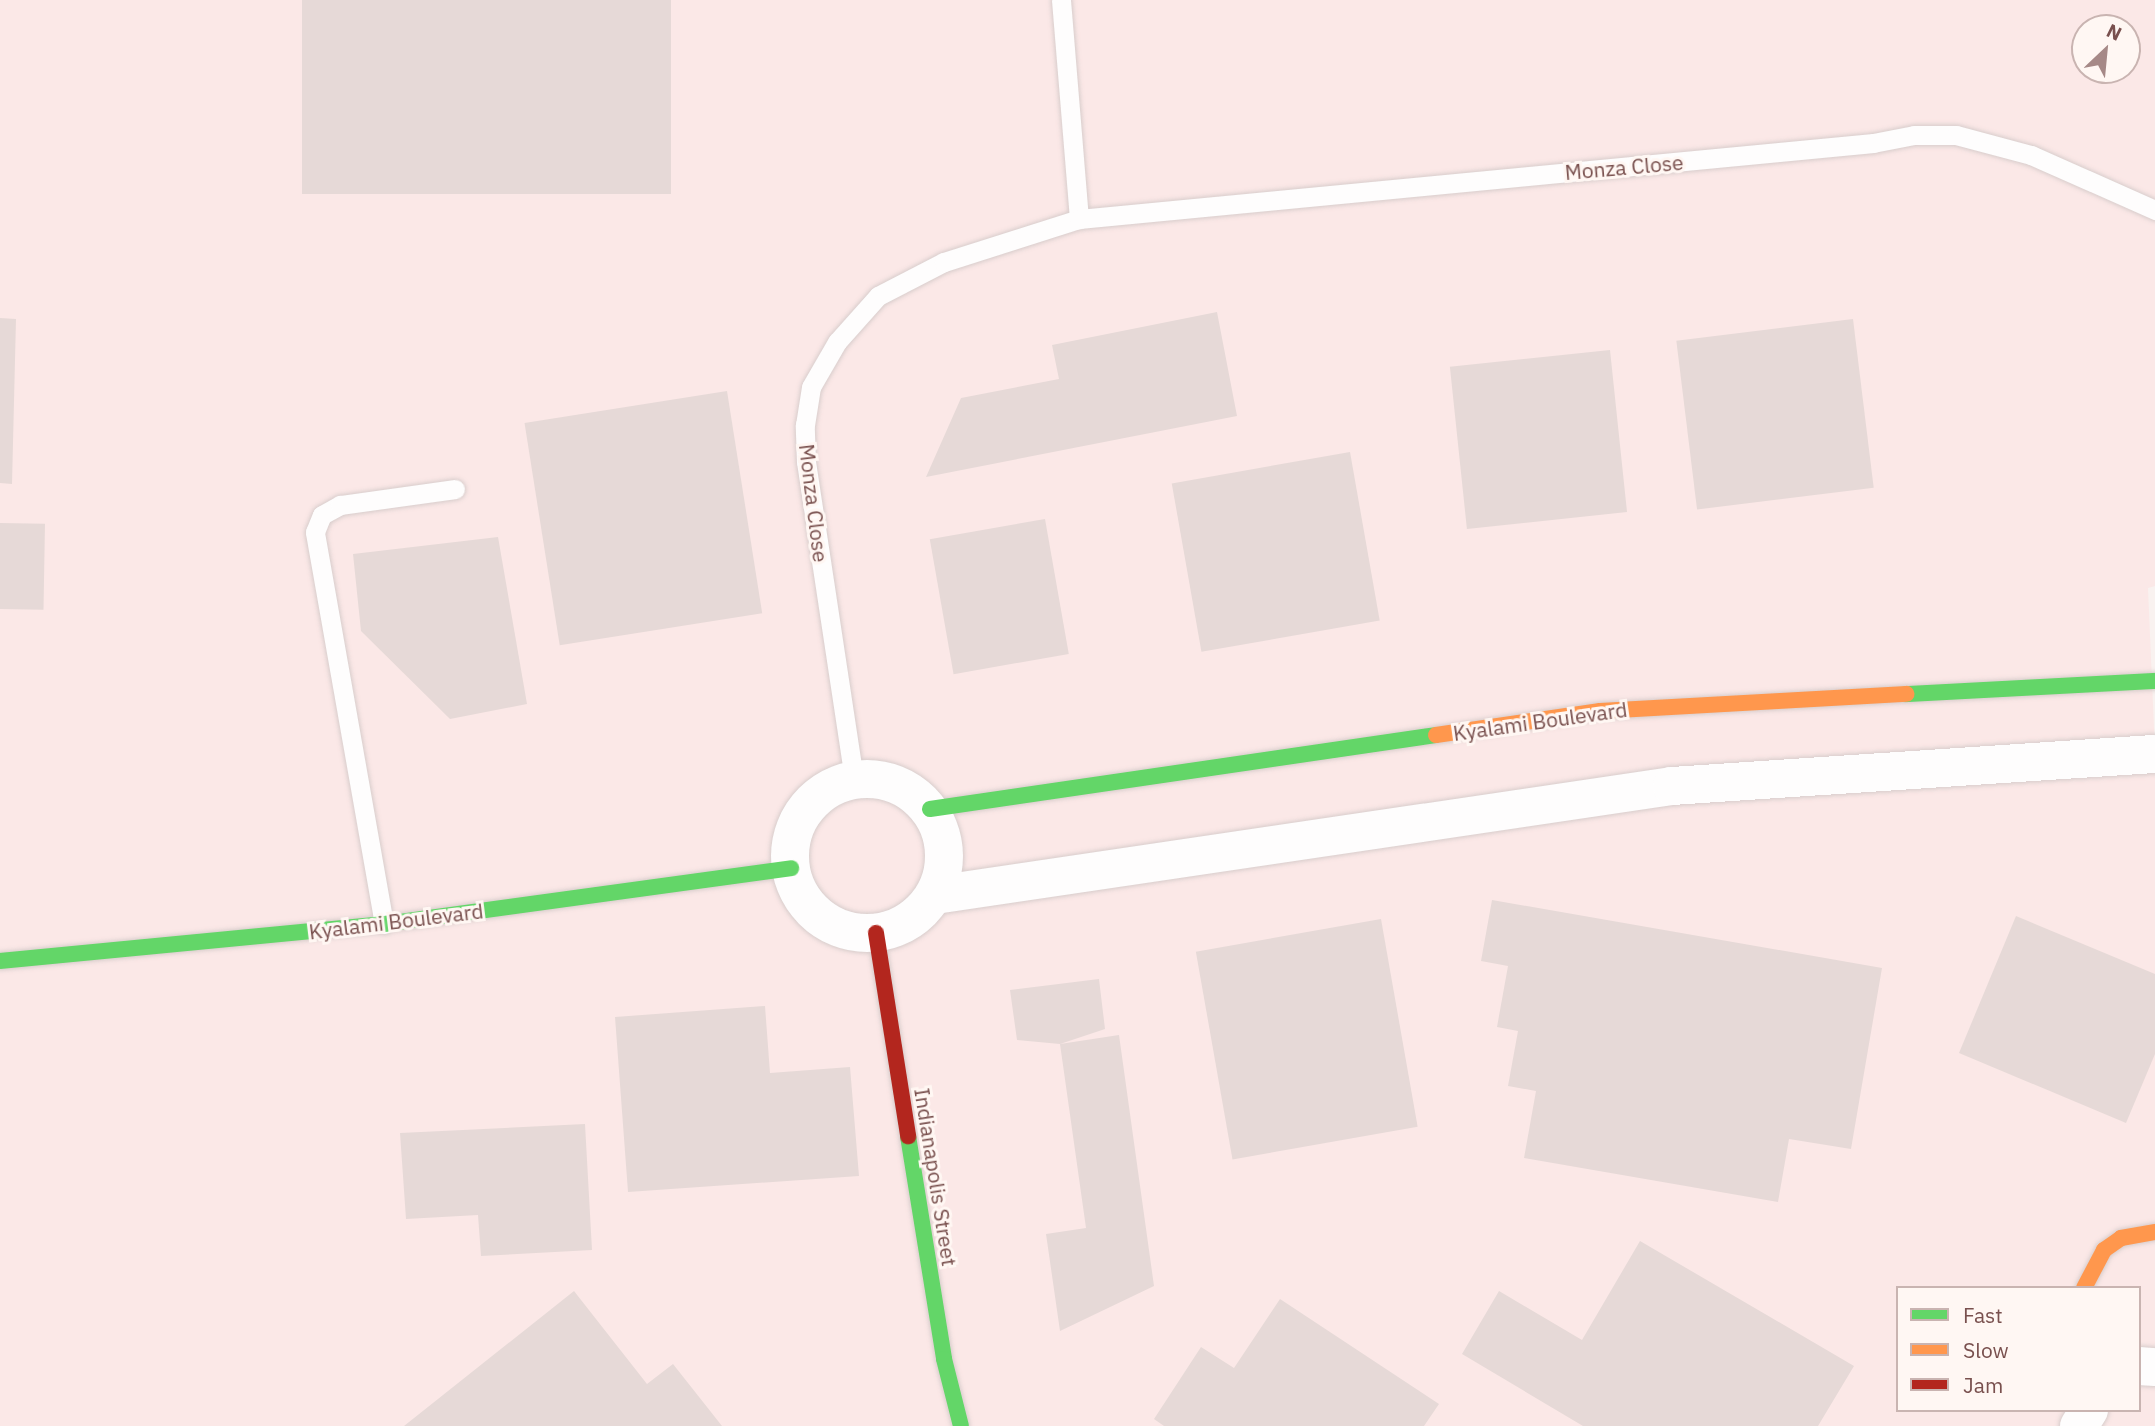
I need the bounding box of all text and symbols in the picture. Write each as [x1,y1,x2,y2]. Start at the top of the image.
north arrow [2071,14,2141,84]
text: N [2103,18,2126,46]
street label: Monza Close [1564,149,1684,185]
street label: Monza Close [794,442,834,564]
street label: Kyalami Boulevard [1451,696,1629,746]
street label: Kyalami Boulevard [307,898,485,944]
street label: Indianapolis Street [909,1086,963,1268]
legend [1896,1286,2141,1412]
text: Fast [1963,1301,2003,1329]
text: Slow [1963,1336,2009,1364]
text: Jam [1963,1371,2003,1399]

